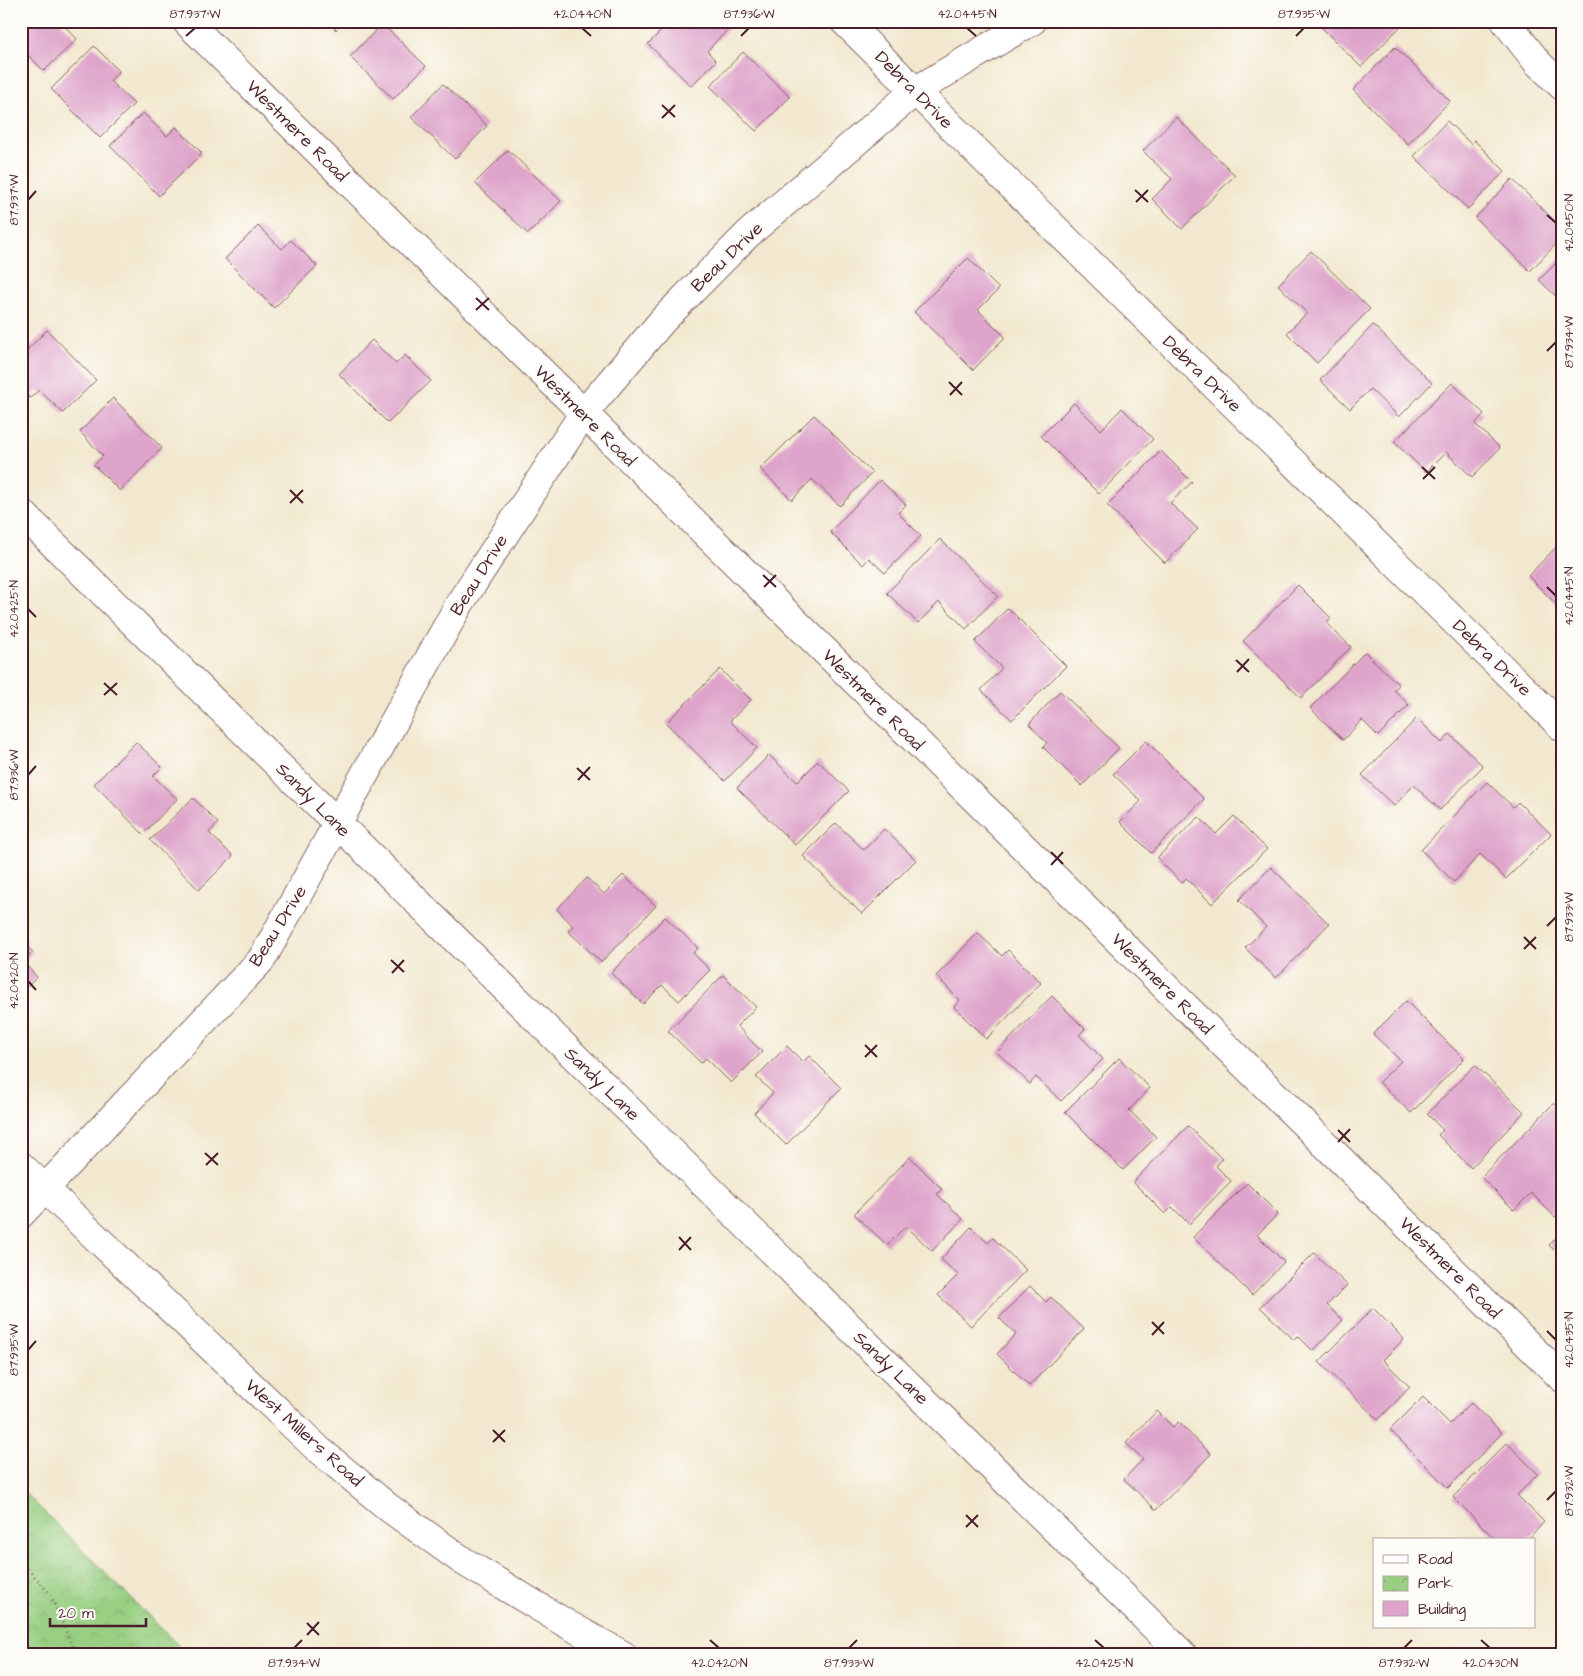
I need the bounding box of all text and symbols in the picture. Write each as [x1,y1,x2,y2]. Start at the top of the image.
text: 87.937°W [169,6,221,23]
text: 42.0440°N [553,6,612,23]
text: 87.936°W [723,6,775,23]
text: 42.0445°N [937,6,997,23]
text: 87.935°W [1278,6,1331,23]
street label: Debra Drive [869,45,959,135]
street label: Westmere Road [240,74,354,188]
text: 87.937°W [6,174,23,226]
text: 42.0450°N [1561,193,1578,252]
street label: Beau Drive [685,216,769,298]
text: 87.934°W [1561,315,1578,368]
street label: Debra Drive [1157,330,1247,418]
street label: Westmere Road [528,359,642,473]
street label: Beau Drive [444,529,514,620]
text: 42.0445°N [1561,566,1578,626]
text: 42.0425°N [6,580,23,638]
street label: Debra Drive [1447,614,1537,702]
street label: Westmere Road [816,643,930,757]
text: 87.936°W [6,749,23,801]
street label: Sandy Lane [269,757,356,844]
street label: Beau Drive [243,880,313,971]
text: 87.933°W [1561,891,1578,942]
street label: Westmere Road [1105,927,1219,1041]
text: 42.0420°N [6,952,23,1010]
street label: Sandy Lane [558,1042,646,1127]
street label: Westmere Road [1393,1211,1507,1325]
text: 42.0435°N [1561,1311,1578,1369]
text: 87.935°W [6,1323,23,1376]
street label: Sandy Lane [847,1326,935,1411]
street label: West Millers Road [240,1373,368,1493]
text: 87.932°W [1561,1465,1578,1516]
legend [1373,1538,1536,1628]
text: Road [1418,1549,1453,1570]
text: Park [1418,1573,1453,1594]
scale bar [50,1596,146,1628]
text: Building [1418,1599,1466,1621]
text: 20 m [58,1603,94,1624]
text: 87.934°W [268,1655,321,1672]
text: 42.0420°N [690,1655,748,1672]
text: 87.933°W [824,1655,875,1672]
text: 42.0425°N [1075,1655,1133,1672]
text: 87.932°W [1379,1655,1430,1672]
text: 42.0430°N [1462,1655,1519,1672]

